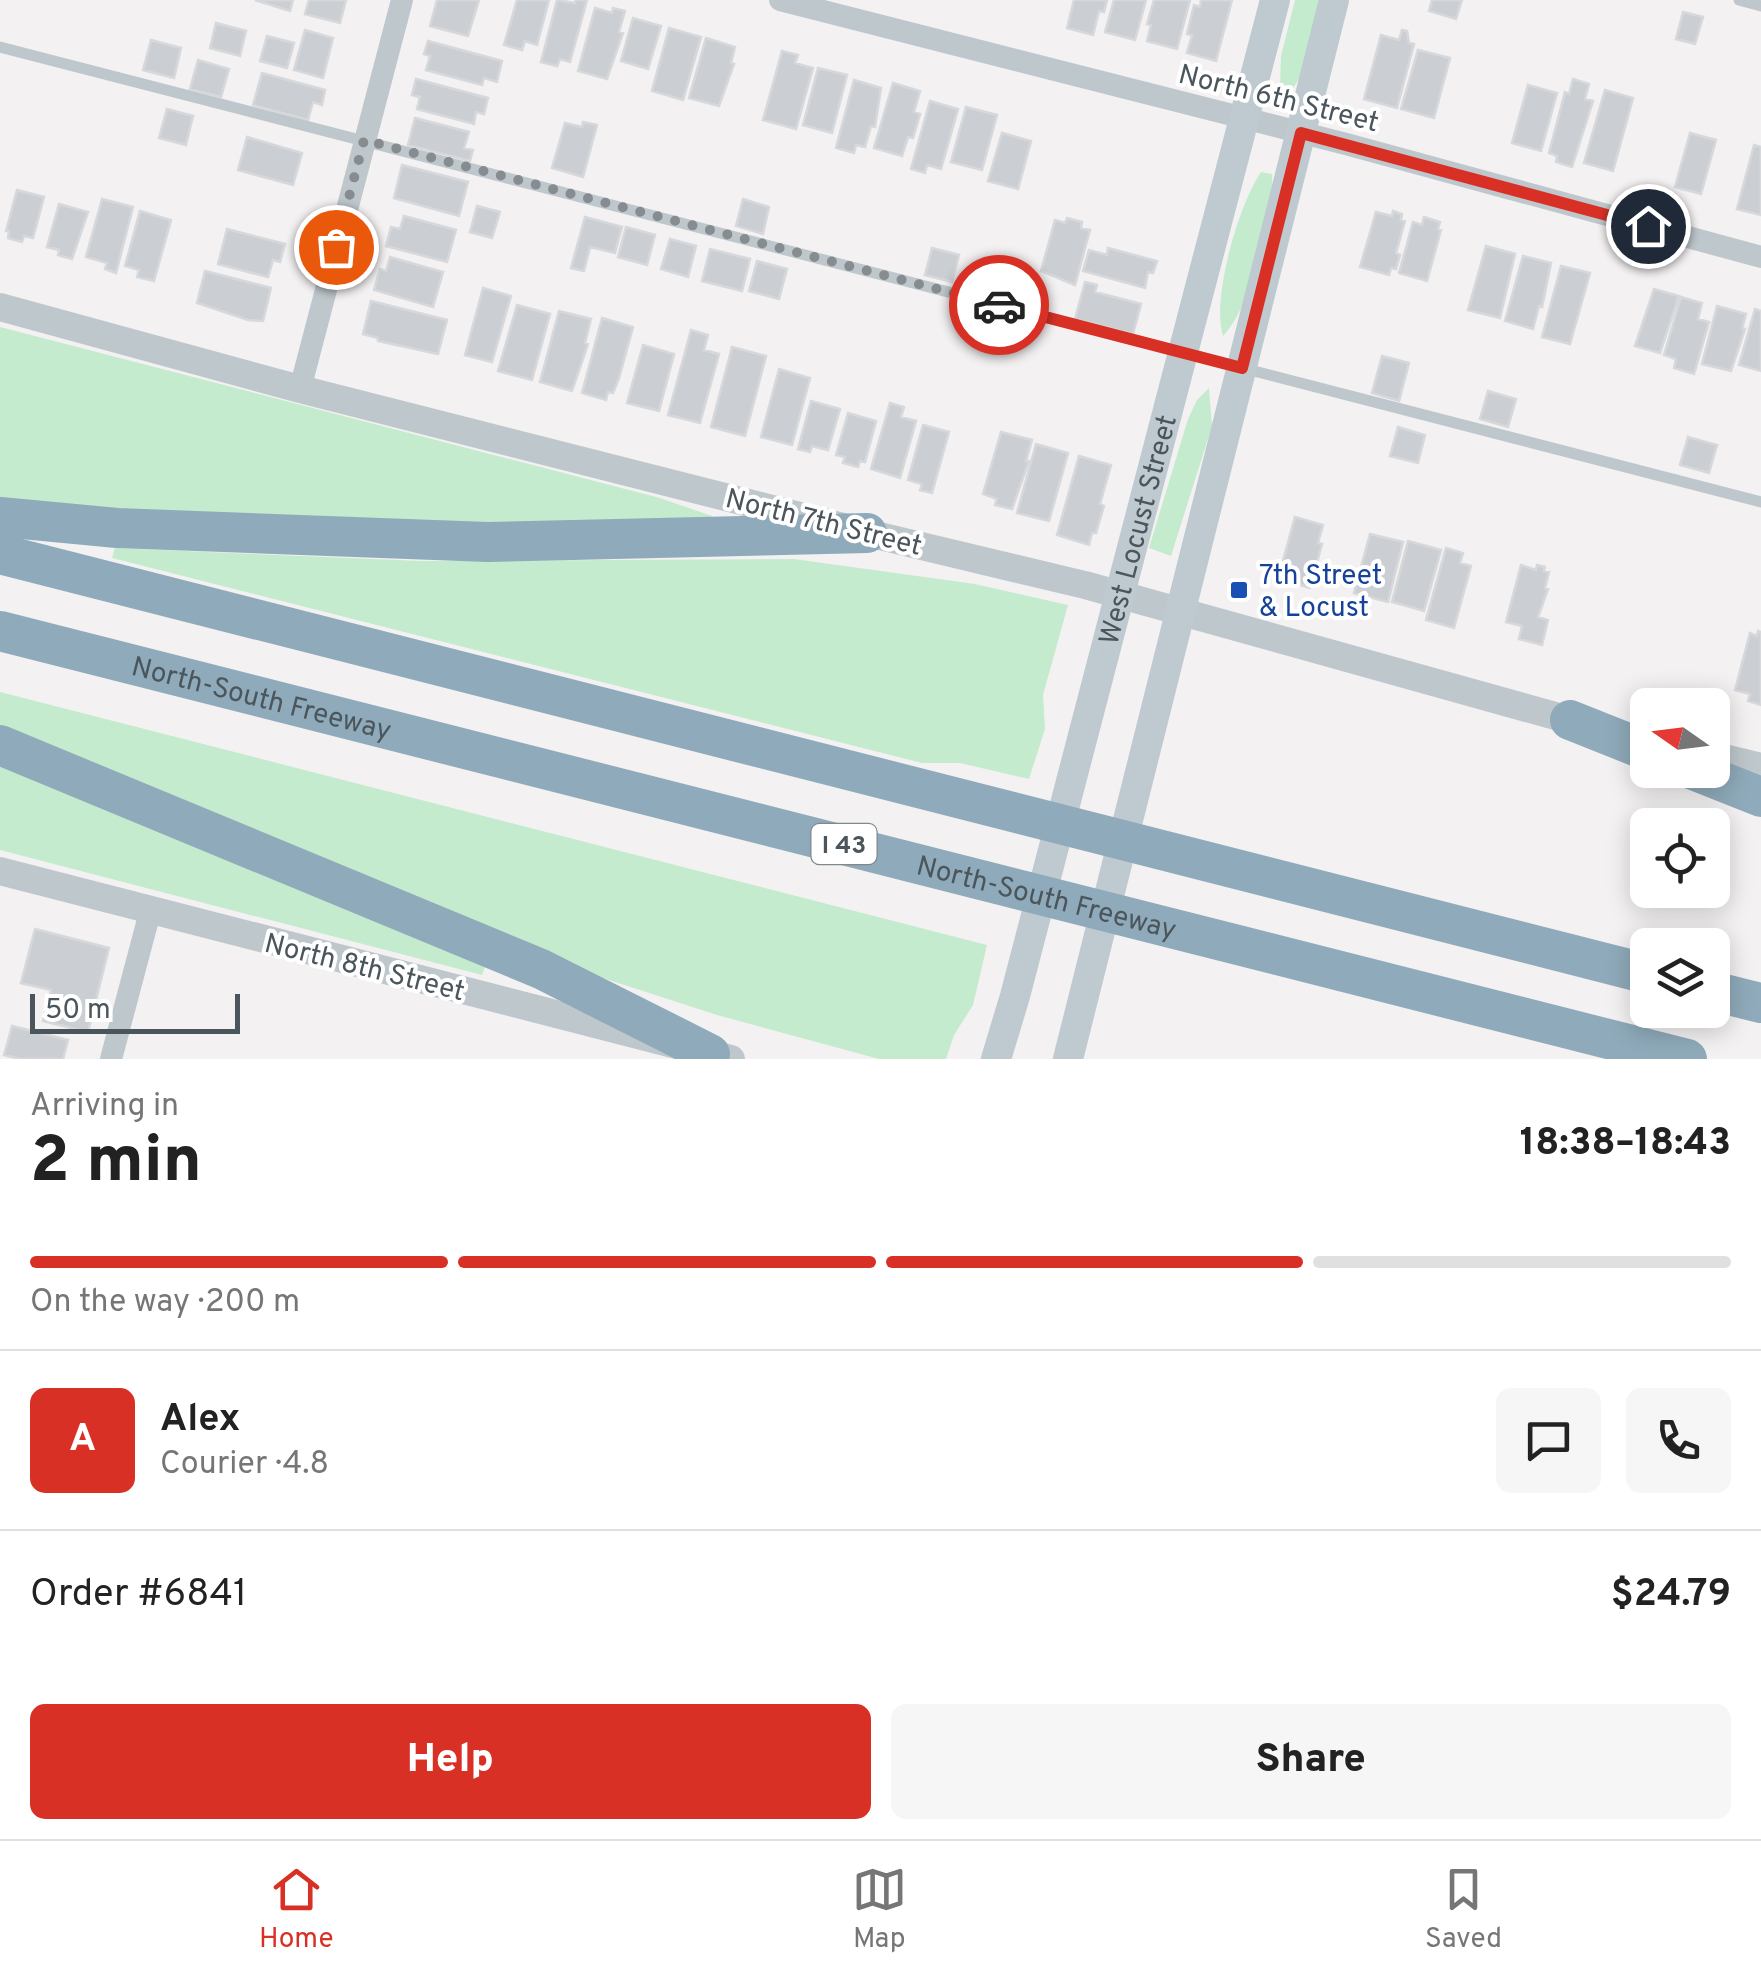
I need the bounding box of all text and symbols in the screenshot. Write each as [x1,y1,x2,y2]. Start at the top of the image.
street label: North 6th Street [1174,58,1382,142]
pin [1606,184,1691,269]
icon: home [1621,199,1676,254]
pin [294,205,379,290]
icon: bag [309,220,364,275]
courier [949,255,1049,355]
icon: car [972,278,1027,333]
street label: West Locust Street [1092,411,1187,649]
street label: North 7th Street [721,482,925,566]
place label: 7th Street & Locust [1259,559,1382,627]
marker: 7th Street & Locust [1228,579,1250,601]
street label: North-South Freeway [127,650,395,751]
north arrow [1630,688,1730,788]
map controls [1630,688,1730,1028]
button: locate [1630,808,1730,908]
road number: I 43 [812,824,876,864]
street label: North-South Freeway [912,849,1180,950]
street label: North 8th Street [260,927,468,1011]
button: layers [1630,928,1730,1028]
scale bar [30,989,240,1034]
text: 50 m [45,993,111,1029]
text: Arriving in [30,1087,179,1127]
text: 18:38–18:43 [1520,1120,1731,1169]
text: 2 min [30,1123,202,1205]
text: On the way · 200 m [30,1283,300,1323]
button: chat [1496,1388,1601,1493]
button: phone [1626,1388,1731,1493]
text: Alex [160,1396,240,1445]
text: A [69,1416,96,1465]
text: Courier · 4.8 [160,1445,329,1485]
text: Order #6841 [30,1571,247,1620]
text: $24.79 [1611,1571,1731,1620]
button: Help [30,1704,871,1819]
button: Share [891,1704,1731,1819]
tab: Home [259,1862,333,1958]
tab: Map [852,1862,907,1958]
tab: Saved [1425,1862,1502,1958]

